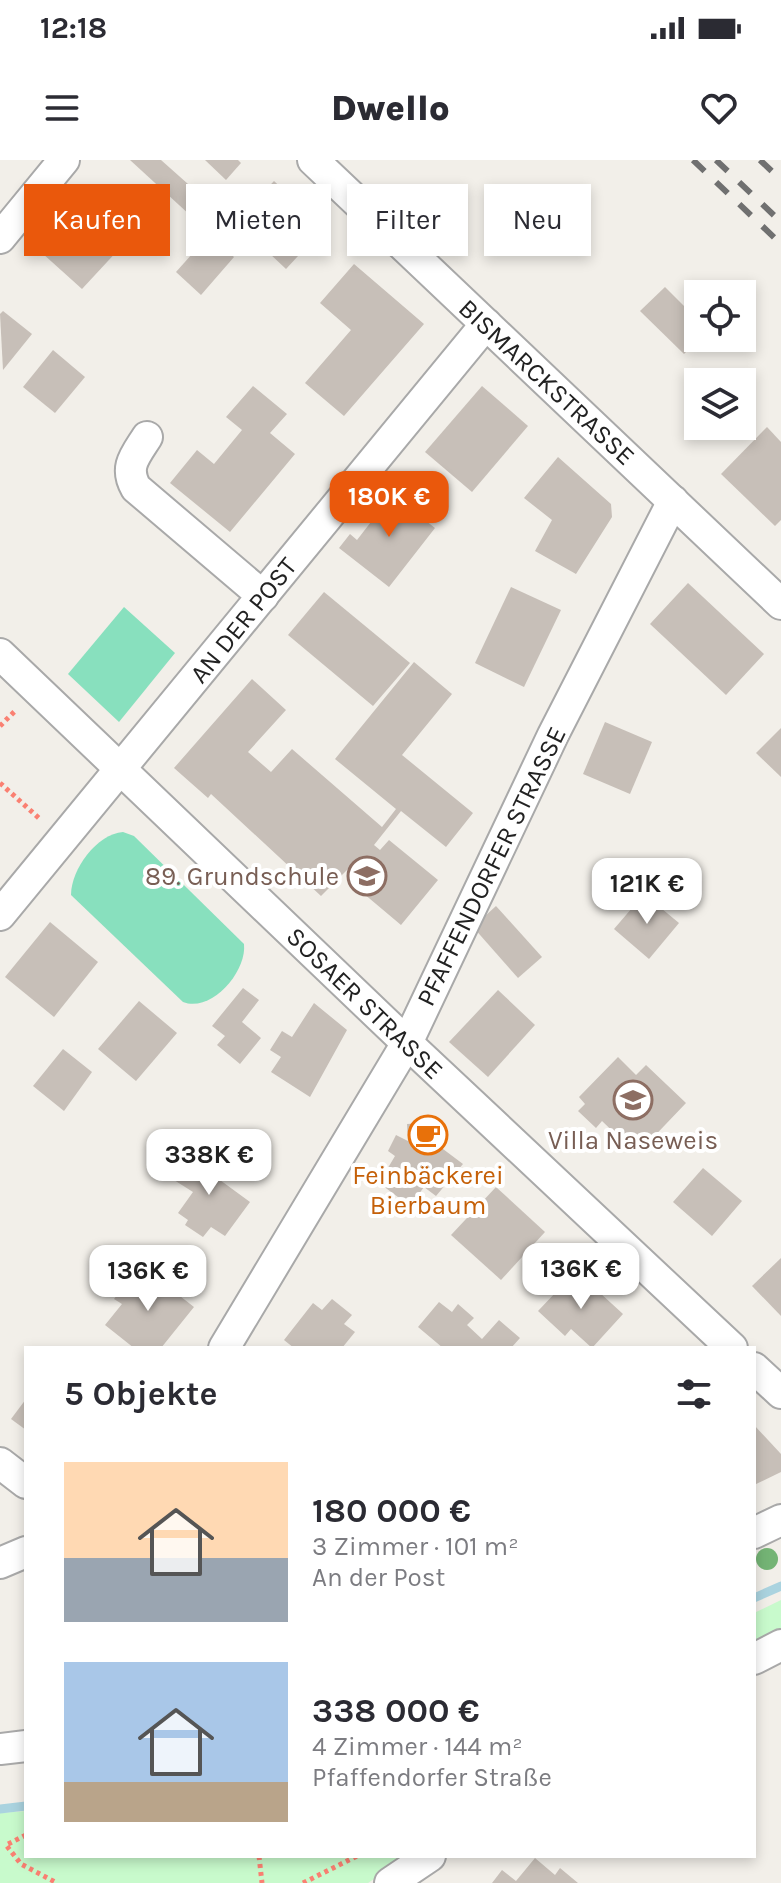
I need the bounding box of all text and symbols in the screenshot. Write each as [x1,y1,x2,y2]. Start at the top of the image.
text: 12:18 [40,10,107,46]
icon: menu [40,86,84,130]
icon: heart [697,86,741,130]
text: Dwello [331,87,450,129]
chip: Kaufen [24,184,170,256]
chip: Mieten [186,184,331,256]
chip: Filter [347,184,468,256]
chip: Neu [484,184,591,256]
map controls [684,280,756,440]
button: locate [684,280,756,352]
street label: BISMARCKSTRASSE [452,293,641,472]
button: layers [684,368,756,440]
pin: 180K € [324,471,454,539]
text: 180K € [348,481,430,512]
street label: AN DER POST [183,551,303,689]
street label: PFAFFENDORFER STRASSE [410,721,573,1011]
school or university icon: 89. Grundschule [346,855,388,897]
pin: 121K € [582,858,712,926]
place label: 89. Grundschule [145,861,339,892]
text: 121K € [610,868,684,899]
street label: SOSAER STRASSE [280,921,449,1086]
school or university icon: Villa Naseweis [612,1079,654,1121]
cafe icon: Feinbäckerei Bierbaum [407,1114,449,1156]
place label: Villa Naseweis [548,1125,718,1156]
pin: 338K € [144,1129,274,1197]
text: 338K € [164,1139,254,1170]
place label: Feinbäckerei Bierbaum [352,1160,504,1221]
pin: 136K € [516,1243,646,1311]
pin: 136K € [83,1245,213,1313]
text: 136K € [540,1253,622,1284]
text: 136K € [107,1255,189,1286]
icon: filters [672,1372,716,1416]
text: 5 Objekte [64,1374,217,1414]
text: 180 000 € [312,1491,471,1531]
icon: home [128,1494,224,1590]
text: 3 Zimmer · 101 m² [312,1531,519,1562]
text: An der Post [312,1562,445,1593]
text: 338 000 € [312,1691,480,1731]
icon: home [128,1694,224,1790]
text: 4 Zimmer · 144 m² [312,1731,523,1762]
text: Pfaffendorfer Straße [312,1762,552,1793]

